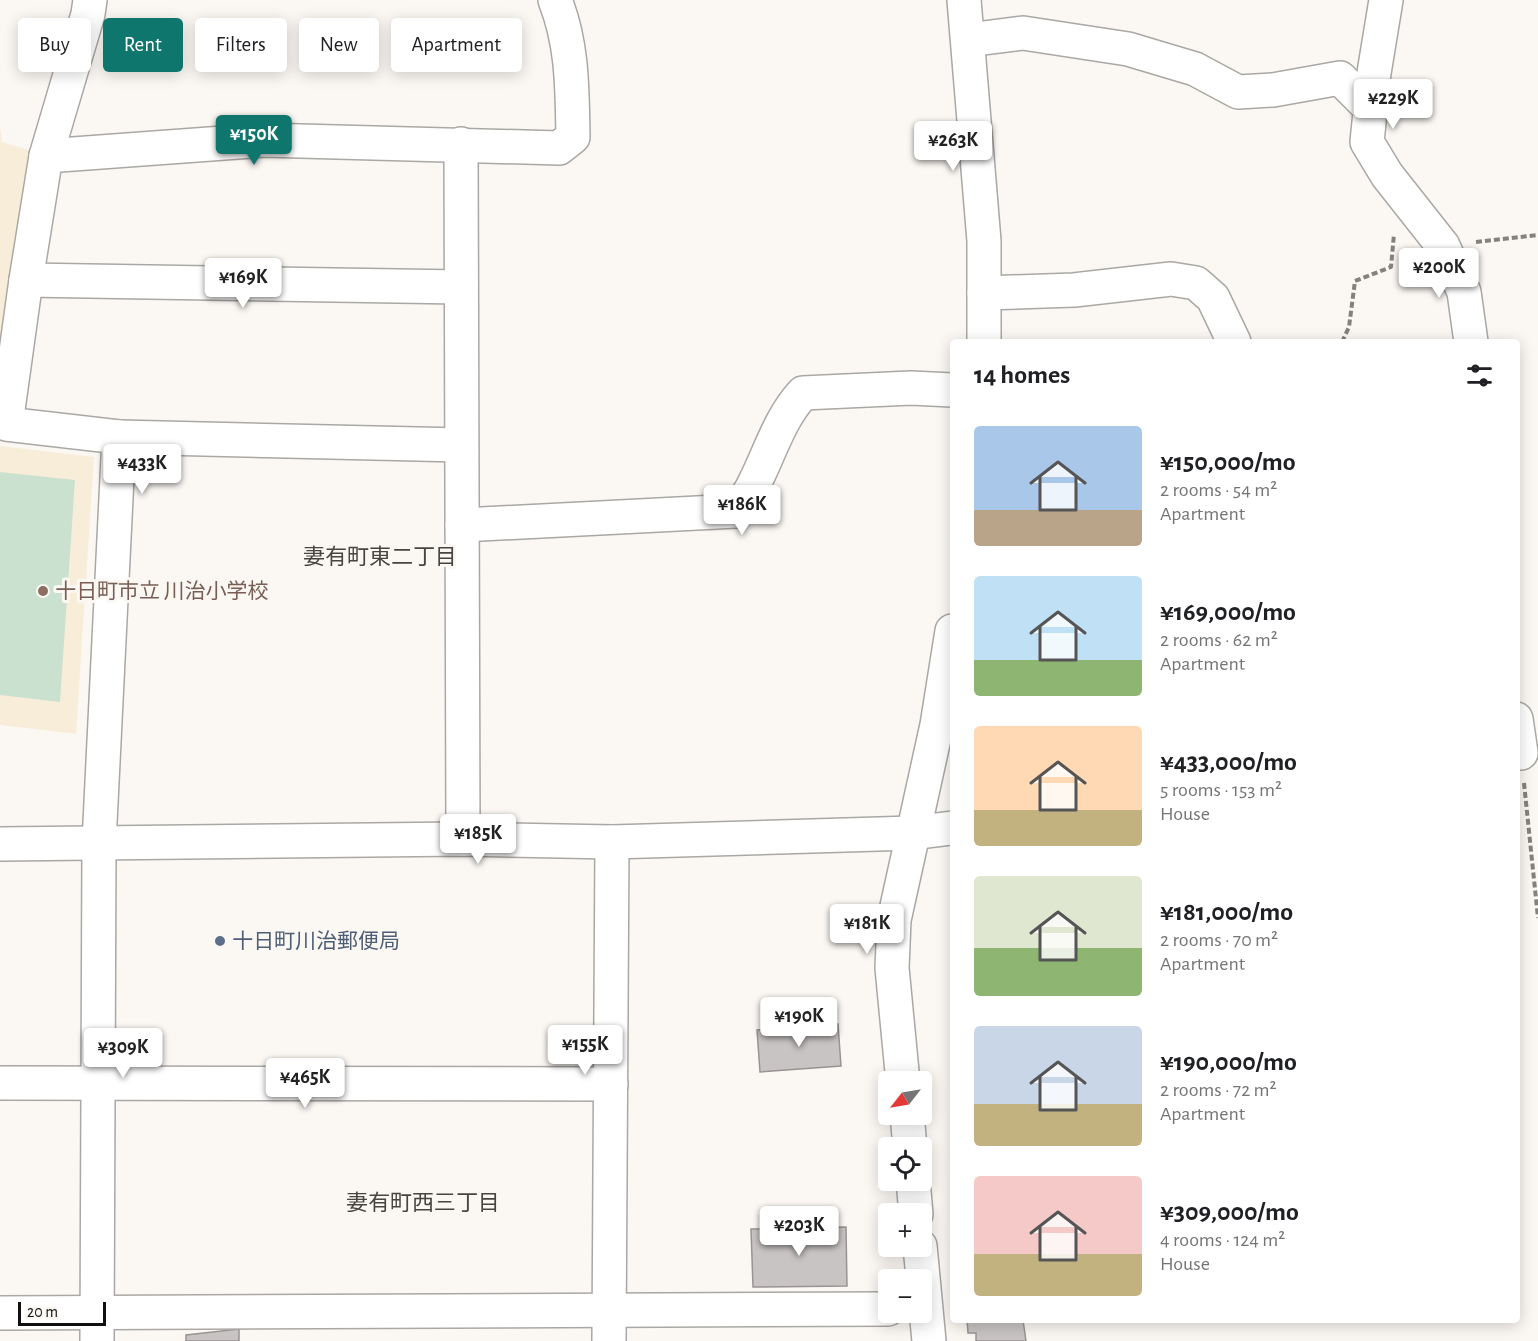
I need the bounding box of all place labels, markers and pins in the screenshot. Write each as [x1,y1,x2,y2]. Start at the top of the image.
pin: ¥229K [1351,79,1435,130]
pin: ¥150K [212,115,296,166]
pin: ¥263K [911,121,995,172]
pin: ¥200K [1397,248,1481,299]
pin: ¥169K [201,258,285,309]
pin: ¥433K [100,444,184,495]
pin: ¥186K [700,485,784,536]
place label: 十日町市立 川治小学校 [55,580,268,602]
marker: 十日町市立 川治小学校 [36,584,50,598]
pin: ¥185K [436,814,520,865]
pin: ¥181K [825,904,909,955]
place label: 十日町川治郵便局 [232,930,400,952]
marker: 十日町川治郵便局 [213,934,227,948]
pin: ¥190K [757,997,841,1048]
pin: ¥155K [543,1025,627,1076]
pin: ¥309K [81,1028,165,1079]
pin: ¥465K [263,1058,347,1109]
pin: ¥203K [757,1206,841,1257]

